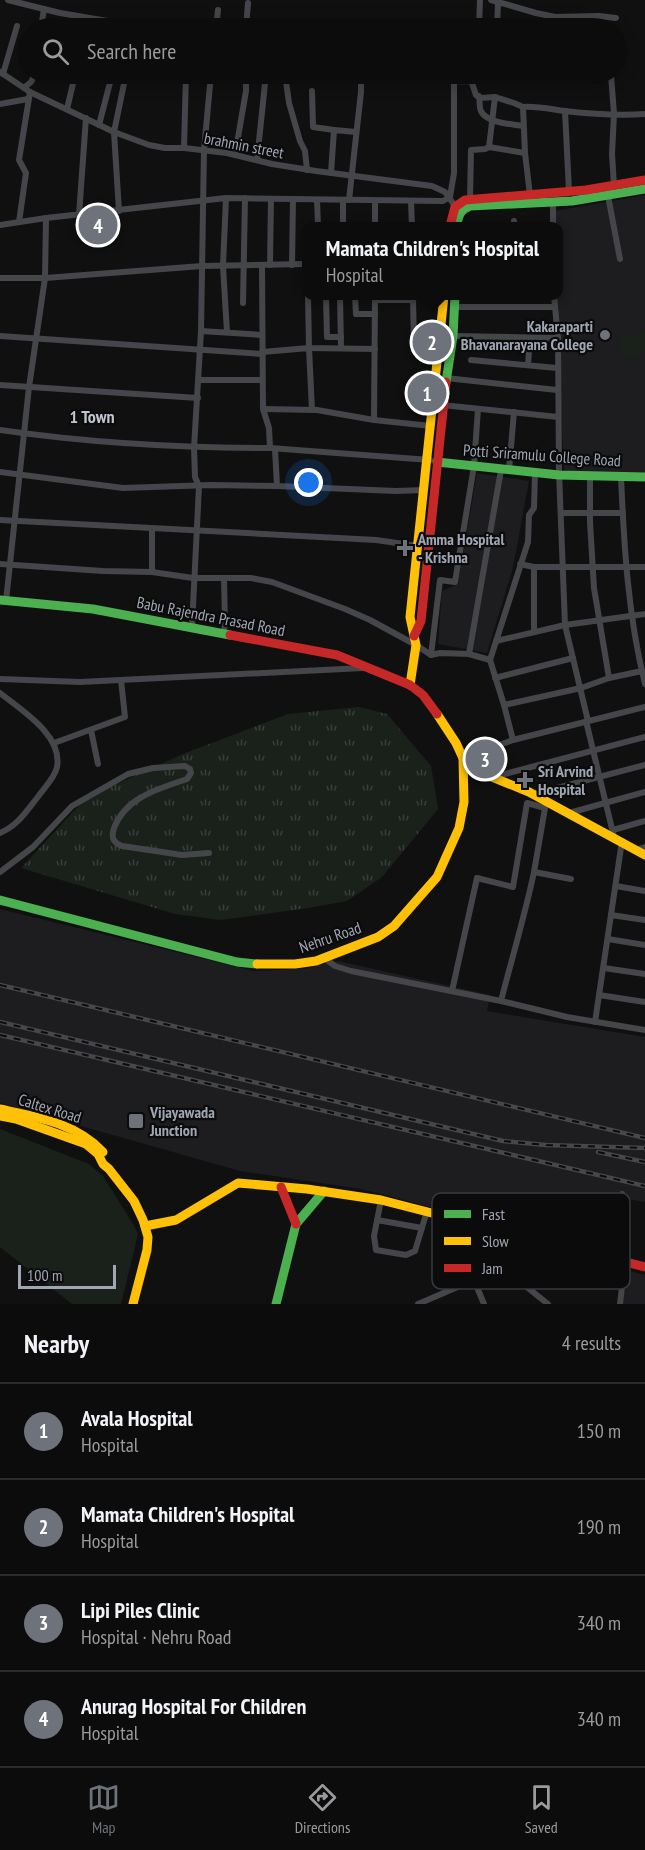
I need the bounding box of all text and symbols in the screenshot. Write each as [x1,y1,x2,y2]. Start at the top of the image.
search box [18,18,627,84]
icon: search [39,35,72,68]
text: Search here [87,37,176,65]
street label: brahmin street [202,127,286,163]
pin: 4 [78,202,118,248]
popup [302,222,563,300]
text: Mamata Children's Hospital [326,234,539,262]
text: Hospital [326,262,383,288]
place label: Kakaraparti Bhavanarayana College [461,316,593,354]
pin: 2 [412,320,452,364]
marker: Kakaraparti Bhavanarayana College [598,328,612,342]
pin: 1 [408,370,446,416]
district label: 1 Town [69,405,115,428]
street label: Potti Sriramulu College Road [462,440,622,470]
your location [294,468,323,497]
place label: Amma Hospital - Krishna [417,529,504,567]
marker: Amma Hospital - Krishna [396,539,414,557]
street label: Babu Rajendra Prasad Road [135,592,287,640]
pin: 3 [466,736,504,782]
place label: Sri Arvind Hospital [538,761,593,799]
marker: Sri Arvind Hospital [516,771,534,789]
street label: Nehru Road [296,917,364,957]
street label: Caltex Road [16,1089,84,1127]
place label: Vijayawada Junction [149,1102,215,1140]
marker: Vijayawada Junction [127,1112,145,1130]
legend [432,1193,630,1289]
text: Fast [482,1204,505,1224]
text: Slow [482,1231,509,1251]
text: Jam [481,1258,503,1278]
scale bar [18,1262,116,1290]
text: 100 m [27,1265,62,1285]
text: Nearby [24,1327,89,1360]
text: 4 results [562,1330,621,1356]
text: Avala Hospital [81,1404,193,1432]
text: 1 [39,1418,48,1444]
text: 150 m [577,1418,621,1444]
text: Hospital [81,1432,138,1458]
text: Mamata Children's Hospital [81,1500,294,1528]
text: 2 [39,1514,48,1540]
text: 190 m [577,1514,621,1540]
text: Hospital [81,1528,138,1554]
text: Lipi Piles Clinic [81,1596,200,1624]
text: 3 [39,1610,48,1636]
text: 340 m [577,1610,621,1636]
text: Hospital · Nehru Road [81,1624,231,1650]
text: Anurag Hospital For Children [81,1692,306,1720]
text: 4 [39,1706,48,1732]
text: 340 m [577,1706,621,1732]
text: Hospital [81,1720,138,1746]
tab: Map [87,1781,120,1837]
tab: Directions [295,1781,350,1837]
tab: Saved [525,1781,558,1837]

